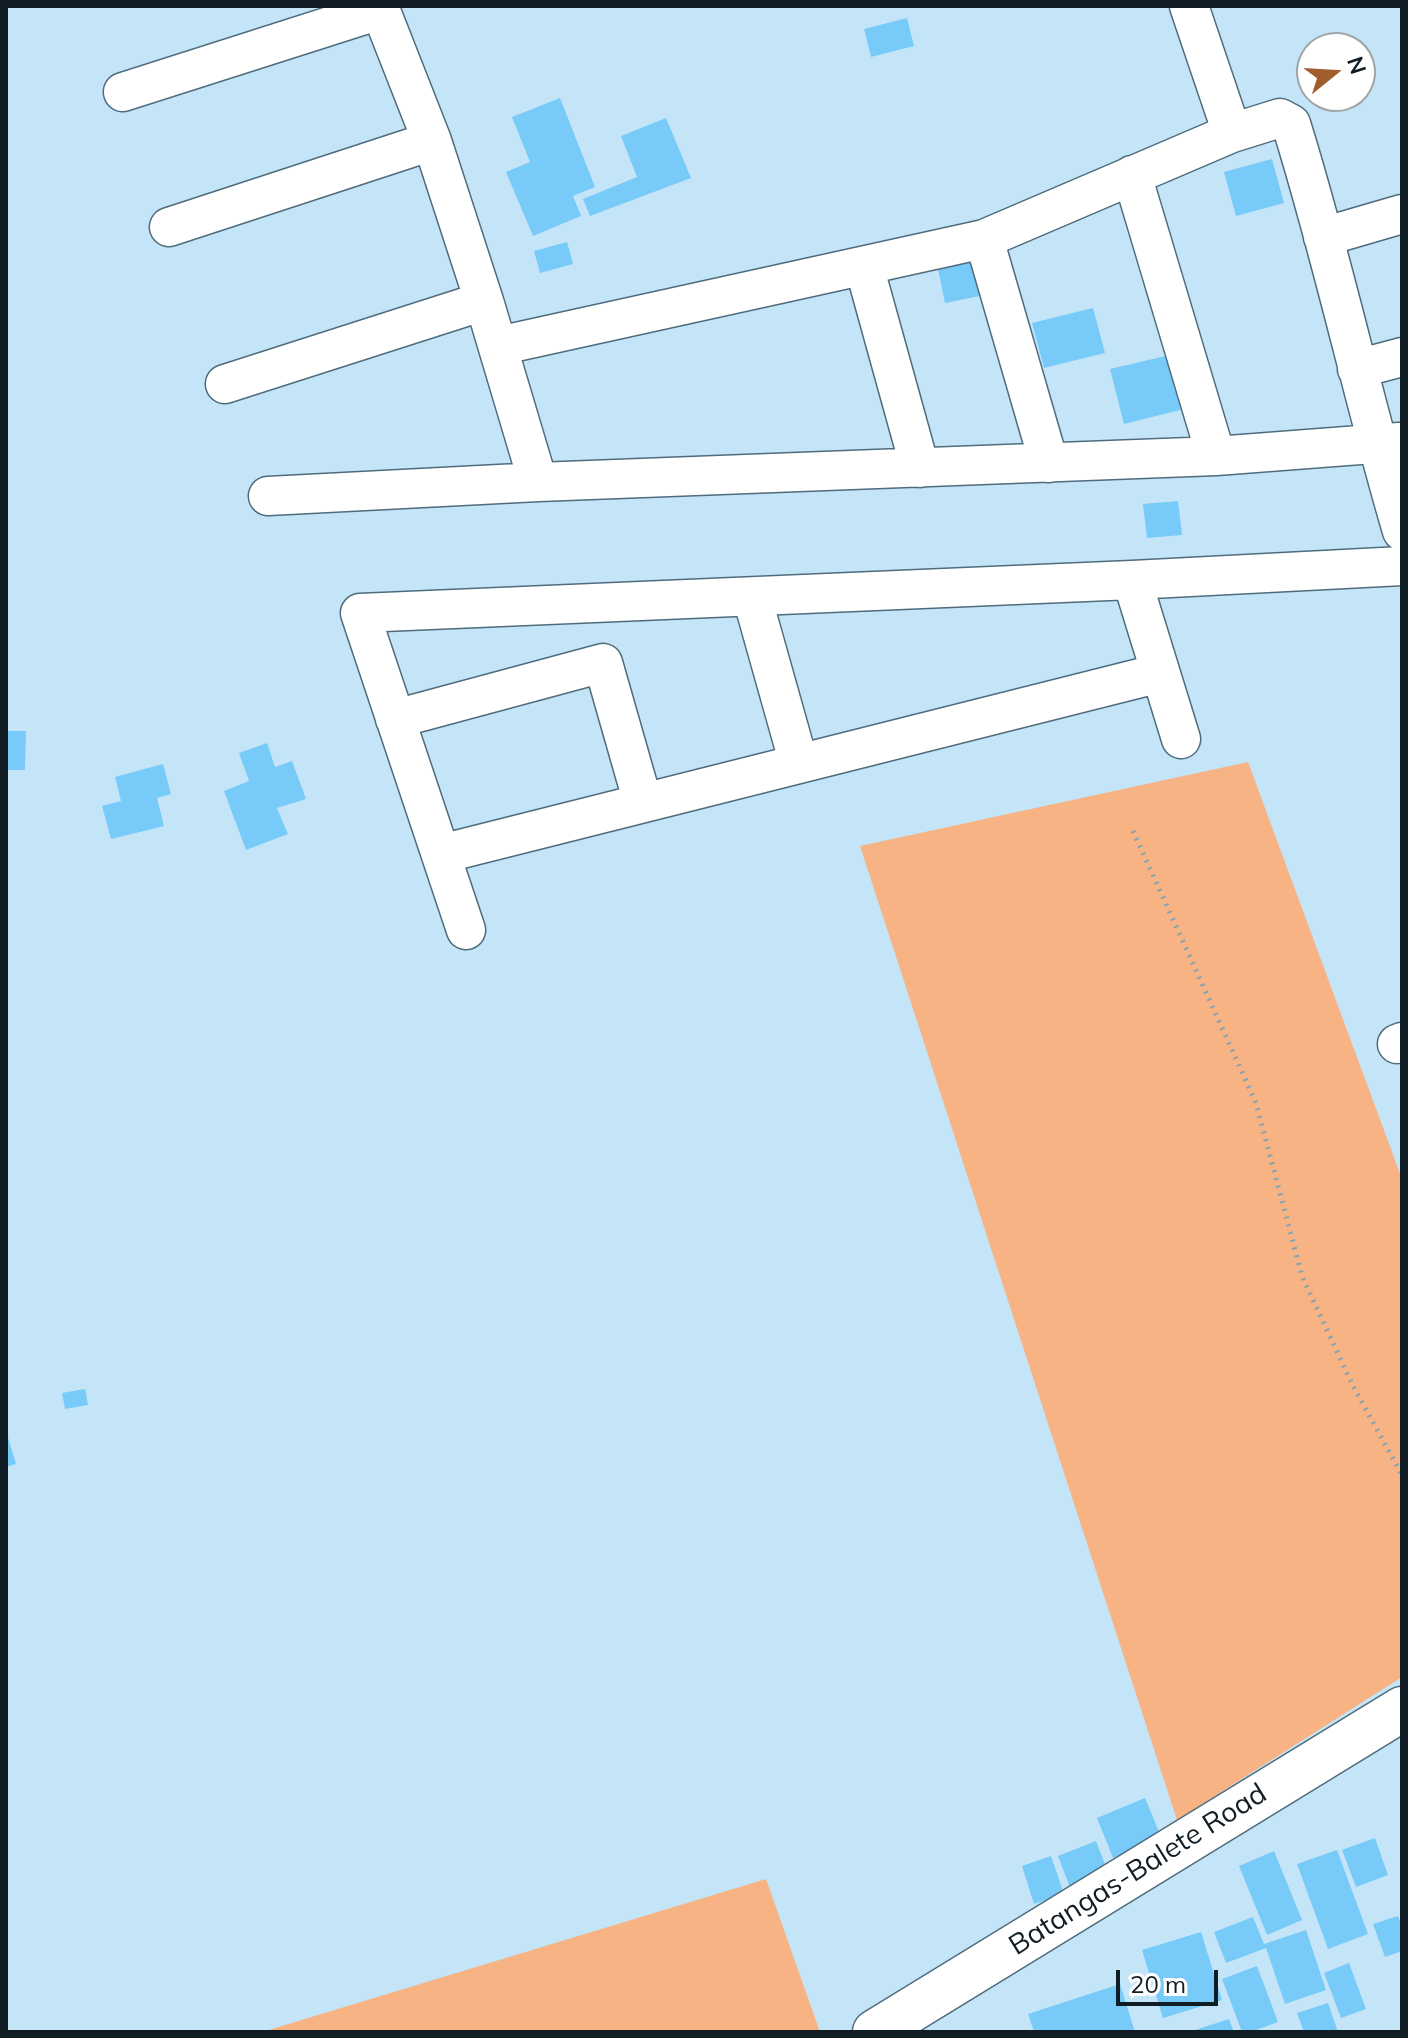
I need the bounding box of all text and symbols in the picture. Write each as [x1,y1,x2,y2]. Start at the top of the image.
north arrow [1296,32,1376,112]
text: N [1341,53,1373,77]
street label: Batangas-Balete Road [1003,1777,1273,1963]
scale bar [1120,1954,1222,2004]
text: 20 m [1130,1969,1186,1999]

